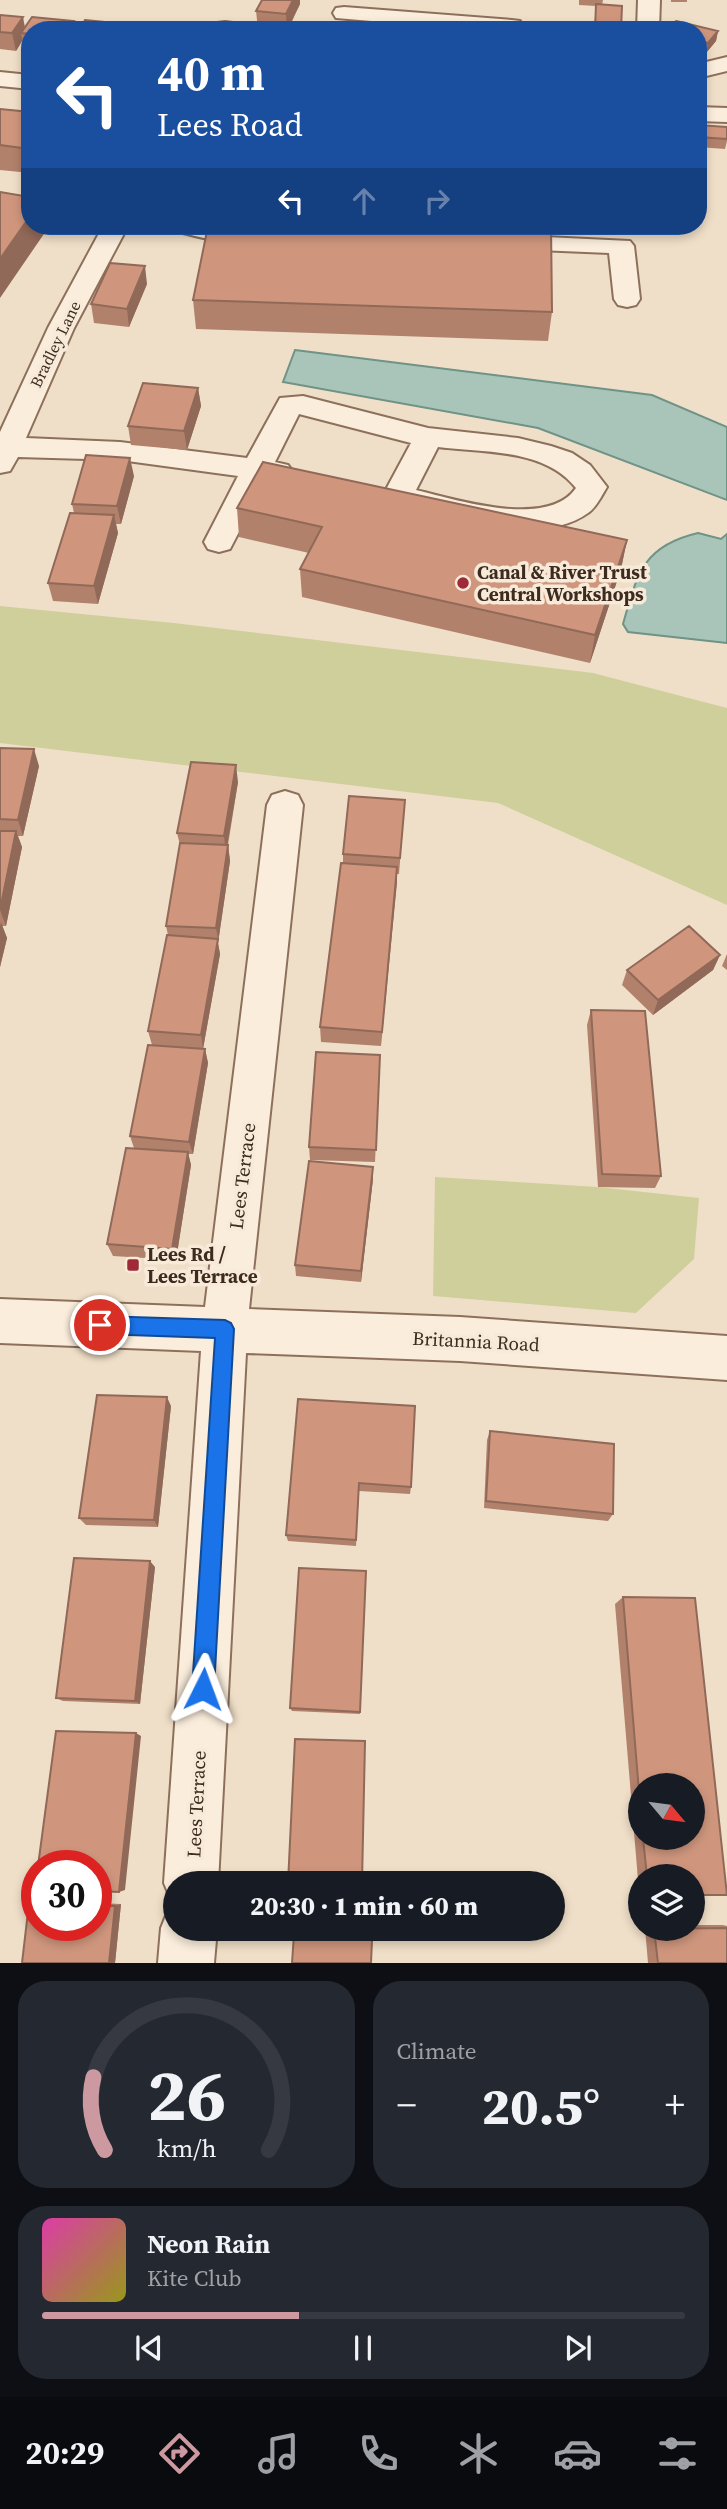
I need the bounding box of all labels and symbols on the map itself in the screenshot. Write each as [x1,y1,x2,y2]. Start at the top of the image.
street label: Bradley Lane [25,297,85,391]
place label: Canal & River Trust Central Workshops [477,559,647,607]
marker: Canal & River Trust Central Workshops [455,575,471,591]
street label: Lees Terrace [223,1121,261,1231]
place label: Lees Rd / Lees Terrace [147,1241,258,1289]
marker: Lees Rd / Lees Terrace [125,1257,141,1273]
pin [70,1295,130,1355]
street label: Britannia Road [412,1325,540,1357]
position arrow [166,1652,240,1726]
street label: Lees Terrace [180,1750,212,1858]
north arrow [628,1773,705,1850]
speed limit sign: 30 [21,1850,112,1941]

